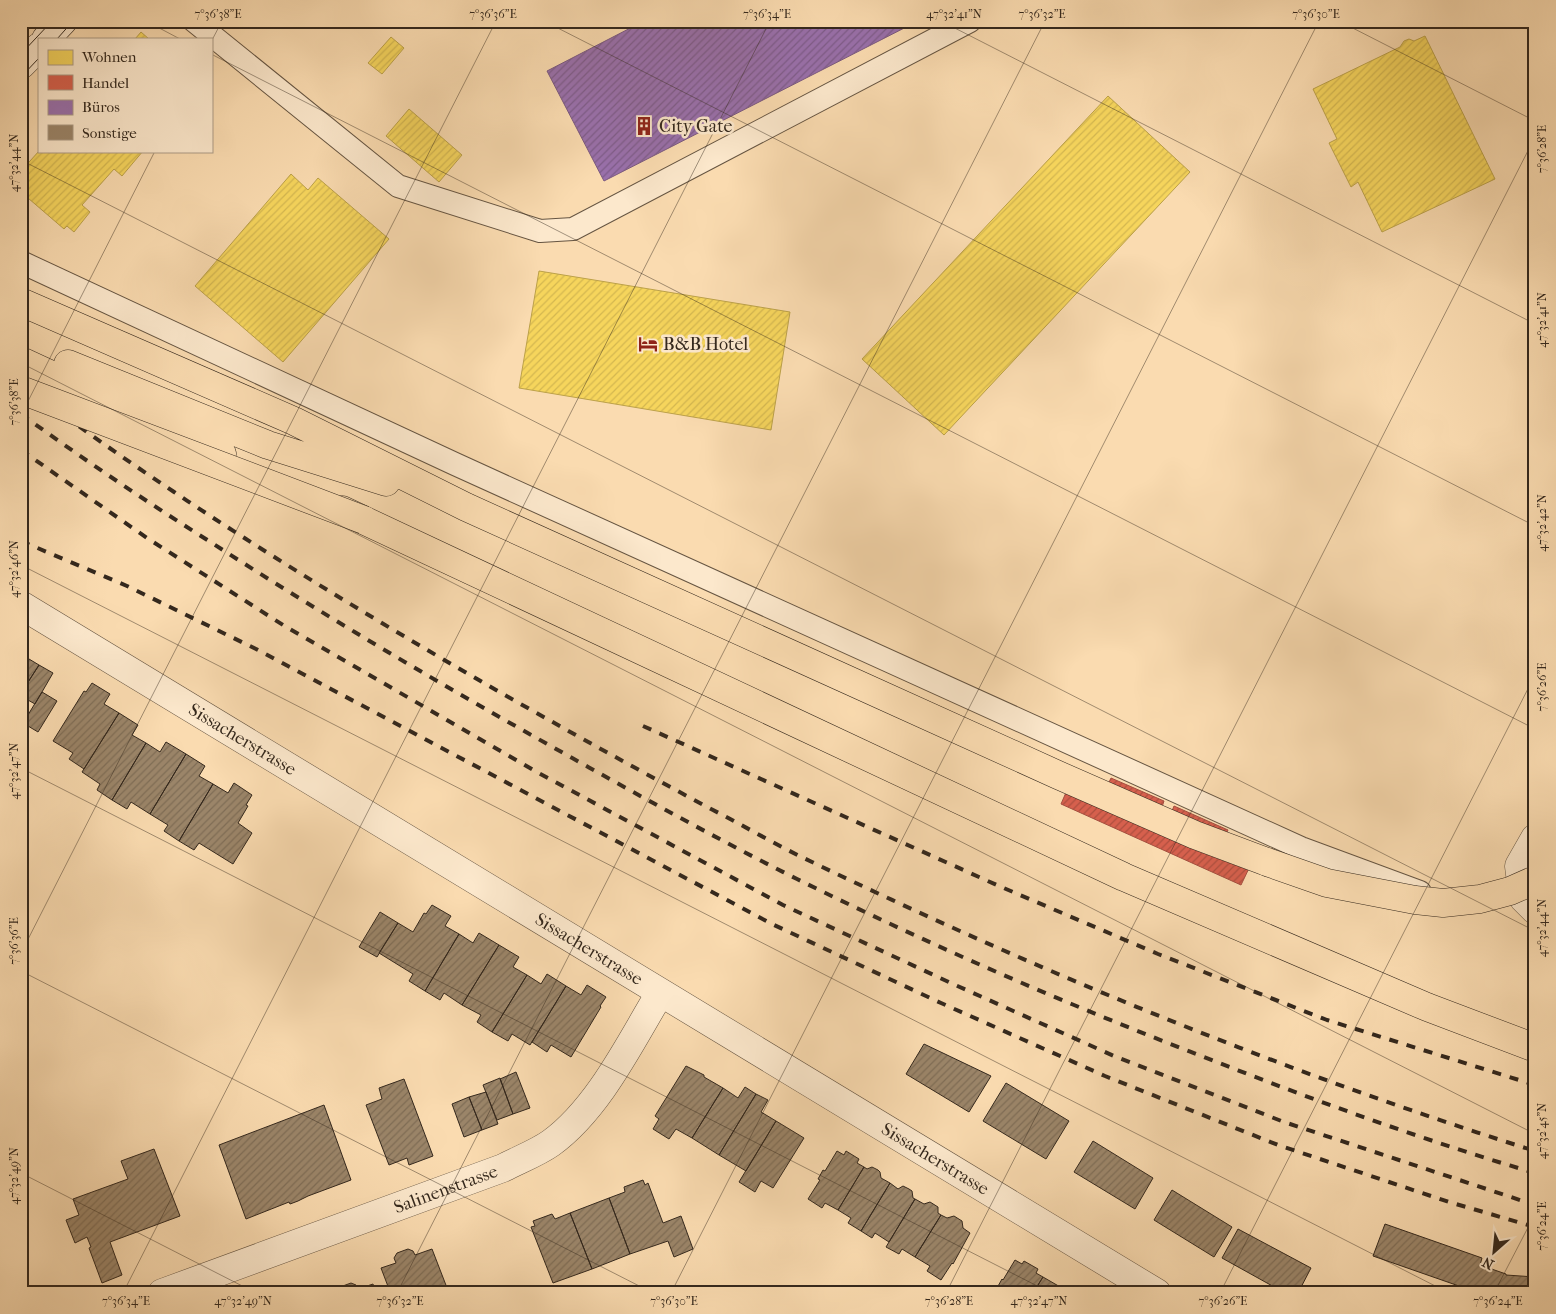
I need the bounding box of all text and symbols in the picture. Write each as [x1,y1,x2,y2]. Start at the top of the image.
text: 7°36'38"E [194,7,242,21]
text: 7°36'36"E [469,7,517,21]
text: 7°36'34"E [743,7,791,21]
text: 47°32'41"N [926,7,982,21]
text: 7°36'32"E [1018,7,1066,21]
text: 7°36'30"E [1292,7,1340,21]
legend [38,38,212,152]
text: Wohnen [81,48,137,66]
text: Handel [82,74,129,92]
text: Büros [82,98,120,116]
building icon: City Gate [633,115,655,137]
place label: City Gate [659,116,733,137]
text: Sonstige [82,124,137,142]
text: 7°36'28"E [1535,125,1549,173]
text: 47°32'44"N [7,134,21,192]
text: 47°32'41"N [1535,292,1549,348]
hotel icon: B&B Hotel [637,333,659,355]
place label: B&B Hotel [663,334,748,355]
text: 7°36'38"E [7,378,21,426]
text: 47°32'42"N [1535,494,1549,552]
text: 47°32'46"N [7,540,21,598]
text: 7°36'26"E [1535,663,1549,711]
street label: Sissacherstrasse [185,699,300,780]
text: 47°32'47"N [7,743,21,799]
text: 47°32'44"N [1535,899,1549,957]
street label: Sissacherstrasse [531,908,647,990]
text: 7°36'36"E [7,917,21,965]
text: 47°32'45"N [1535,1103,1549,1159]
street label: Sissacherstrasse [878,1118,993,1199]
text: 47°32'49"N [7,1147,21,1205]
street label: Salinenstrasse [391,1160,500,1218]
text: 7°36'24"E [1535,1201,1549,1251]
north arrow [1468,1226,1518,1276]
text: N [1479,1253,1497,1273]
text: 7°36'34"E [102,1294,150,1308]
text: 47°32'49"N [214,1294,272,1308]
text: 7°36'32"E [376,1294,424,1308]
text: 7°36'30"E [650,1294,698,1308]
text: 7°36'28"E [925,1294,973,1308]
text: 47°32'47"N [1011,1294,1067,1308]
text: 7°36'26"E [1199,1294,1247,1308]
text: 7°36'24"E [1473,1294,1523,1308]

